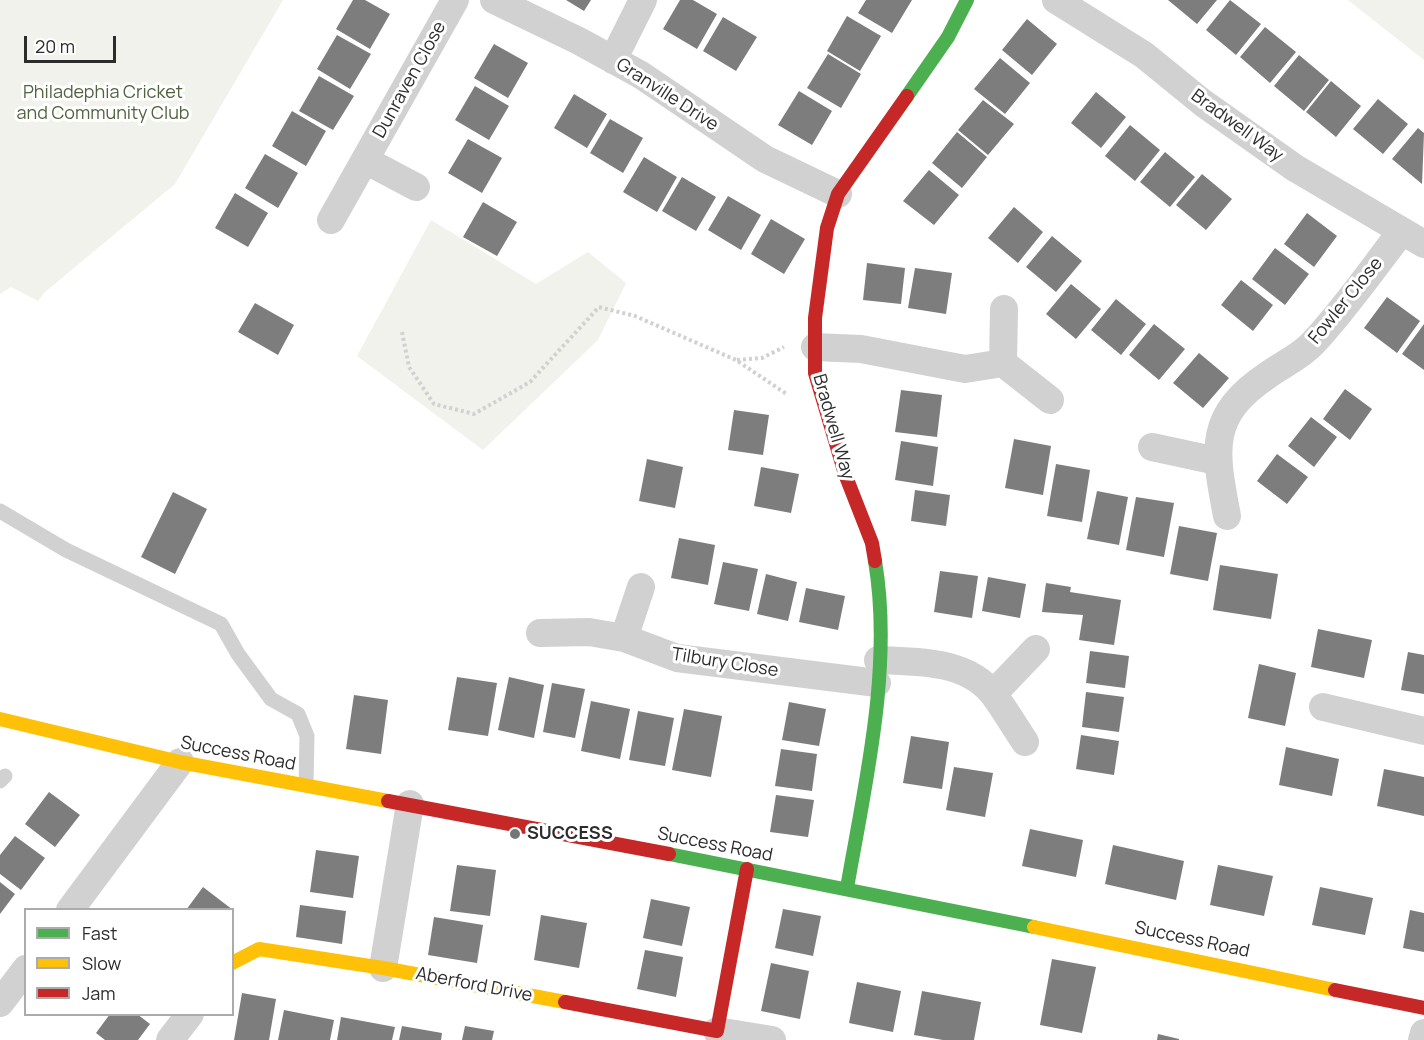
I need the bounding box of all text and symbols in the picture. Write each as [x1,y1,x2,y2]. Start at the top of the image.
street label: Dunraven Close [369,18,451,142]
scale bar [27,24,118,62]
text: 20 m [35,34,75,58]
street label: Granville Drive [612,54,722,136]
park label: Philadephia Cricket and Community Club [16,82,190,124]
street label: Bradwell Way [1187,85,1287,167]
street label: Fowler Close [1304,253,1388,349]
street label: Bradwell Way [808,372,858,482]
street label: Tilbury Close [670,644,780,682]
street label: Success Road [179,732,297,776]
place label: SUCCESS [527,823,613,845]
street label: Success Road [656,823,774,867]
marker: SUCCESS [508,827,522,841]
legend [24,908,234,1016]
street label: Success Road [1133,917,1251,963]
text: Fast [82,921,117,945]
text: Slow [82,951,121,975]
street label: Aberford Drive [414,963,534,1007]
text: Jam [82,981,116,1005]

